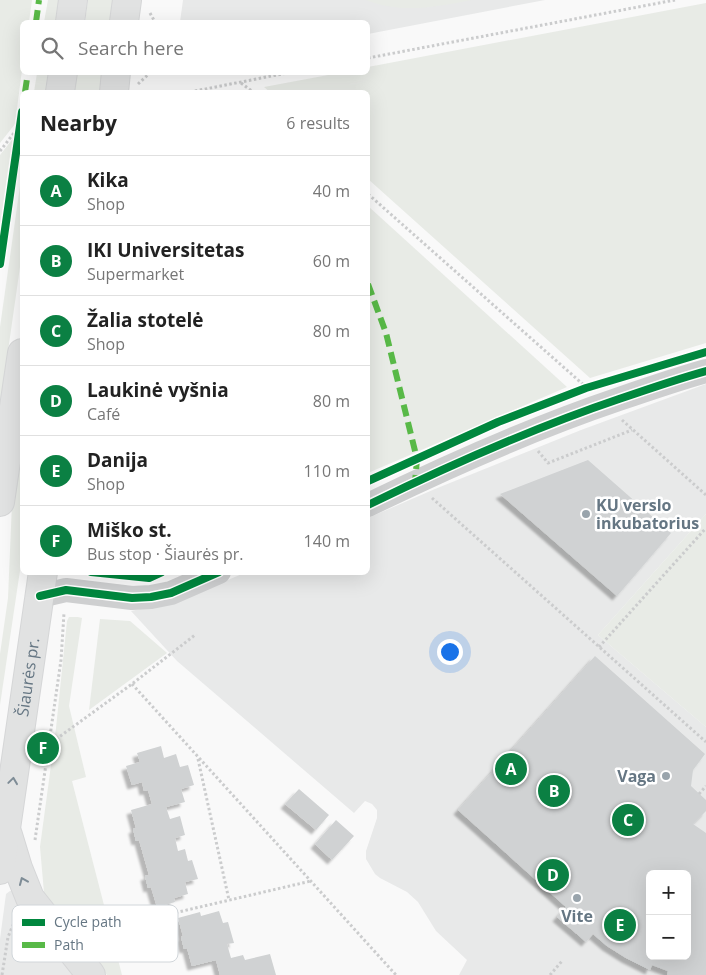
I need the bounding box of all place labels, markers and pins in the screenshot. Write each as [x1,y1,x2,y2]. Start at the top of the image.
place label: KU verslo inkubatorius [596,494,699,534]
marker: KU verslo inkubatorius [580,508,592,520]
pin: F [27,729,59,767]
pin: A [495,750,527,788]
place label: Vaga [617,765,656,787]
marker: Vaga [660,770,672,782]
pin: B [538,772,570,810]
pin: C [612,801,644,839]
pin: D [537,856,569,894]
marker: Vite [571,892,583,904]
place label: Vite [561,905,593,927]
pin: E [604,906,636,944]

